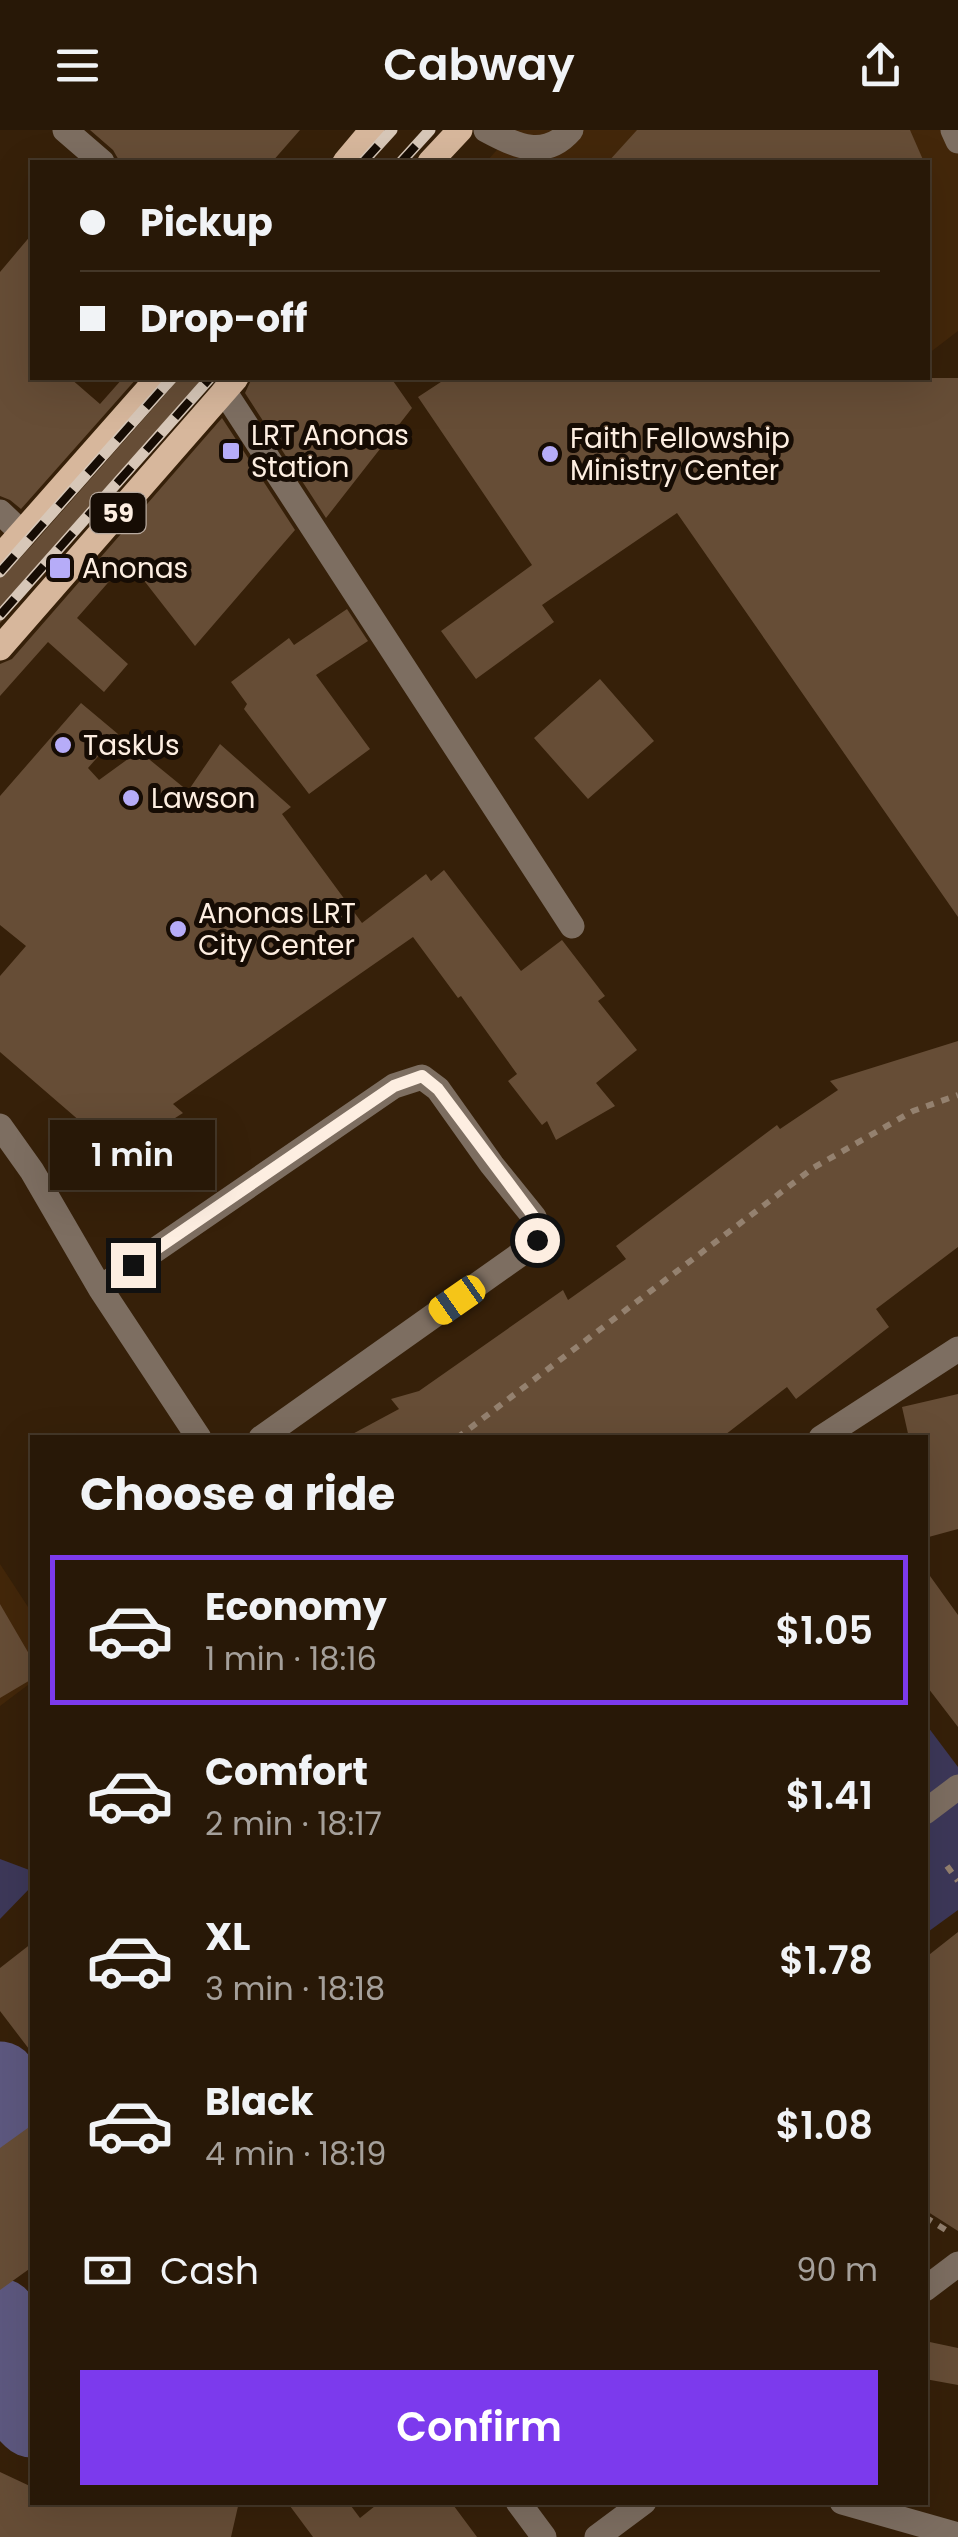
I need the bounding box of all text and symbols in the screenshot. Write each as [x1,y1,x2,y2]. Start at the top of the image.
text: Cabway [383,33,575,96]
icon: menu [50,38,105,93]
icon: share [853,38,908,93]
text: Pickup [140,196,273,249]
text: Drop-off [140,292,308,345]
place label: LRT Anonas Station [251,416,409,487]
place label: Faith Fellowship Ministry Center [570,419,790,490]
marker: LRT Anonas Station [220,440,242,462]
marker: Faith Fellowship Ministry Center [539,443,561,465]
road number: 59 [90,493,146,533]
place label: Anonas [82,549,188,588]
marker: Anonas [47,555,73,581]
place label: TaskUs [83,726,180,765]
marker: TaskUs [52,734,74,756]
place label: Lawson [151,779,255,818]
marker: Lawson [120,787,142,809]
place label: Anonas LRT City Center [198,894,356,965]
marker: Anonas LRT City Center [167,918,189,940]
callout: 1 min [51,1120,216,1190]
text: 1 min [91,1132,174,1177]
route start [515,1218,560,1263]
route end [111,1243,156,1288]
car [424,1271,490,1329]
text: Choose a ride [80,1463,395,1526]
text: Economy [205,1580,387,1633]
icon: car [85,1585,175,1675]
text: $1.05 [775,1604,873,1657]
text: 1 min · 18:16 [205,1636,377,1681]
text: Comfort [205,1745,368,1798]
icon: car [85,1750,175,1840]
text: $1.41 [786,1769,873,1822]
text: 2 min · 18:17 [205,1801,382,1846]
text: XL [205,1910,250,1963]
icon: car [85,1915,175,2005]
text: $1.78 [779,1934,873,1987]
text: 3 min · 18:18 [205,1966,385,2011]
text: Black [205,2075,314,2128]
icon: car [85,2080,175,2170]
text: $1.08 [776,2099,873,2152]
text: 4 min · 18:19 [205,2131,387,2176]
icon: cash [80,2243,135,2298]
text: Cash [160,2244,259,2297]
text: 90 m [796,2247,878,2292]
button: Confirm [80,2370,878,2485]

